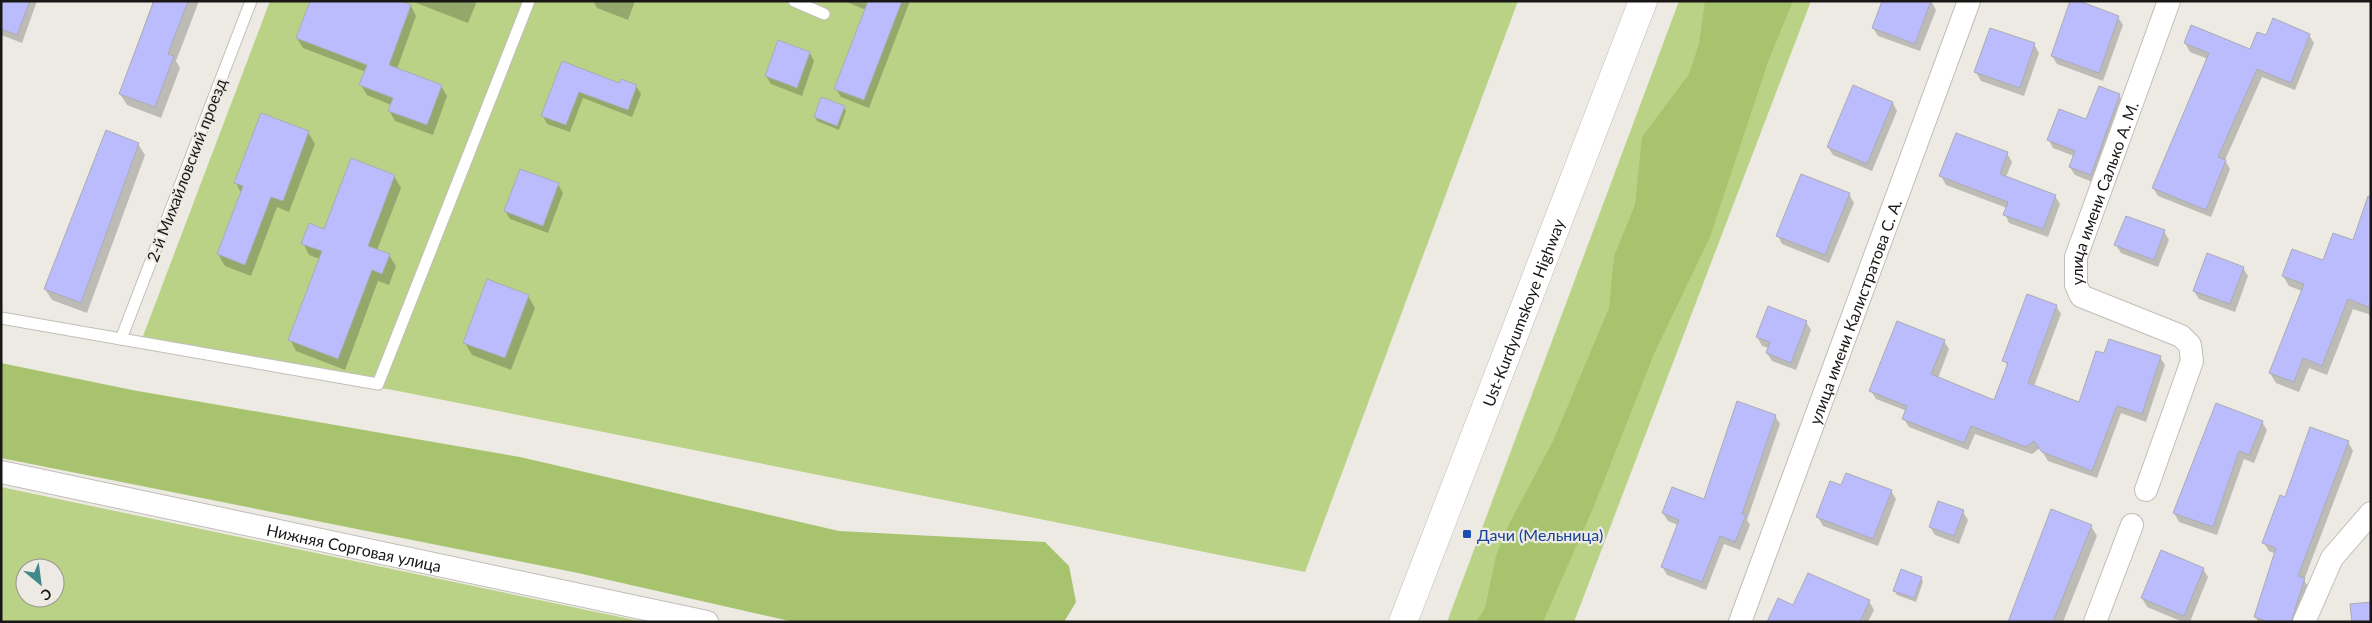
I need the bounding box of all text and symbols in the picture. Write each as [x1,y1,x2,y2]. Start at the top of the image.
street label: 2-й Михайловский проезд [142,76,230,264]
street label: улица имени Салько А. М. [2066,99,2141,285]
street label: улица имени Калистратова С. А. [1804,196,1905,427]
street label: Ust-Kurdyumskoye Highway [1478,215,1568,409]
street label: Нижняя Сорговая улица [265,519,443,575]
place label: Дачи (Мельница) [1477,525,1603,544]
marker: Дачи (Мельница) [1461,528,1473,540]
north arrow [15,558,65,608]
text: С [38,585,55,605]

